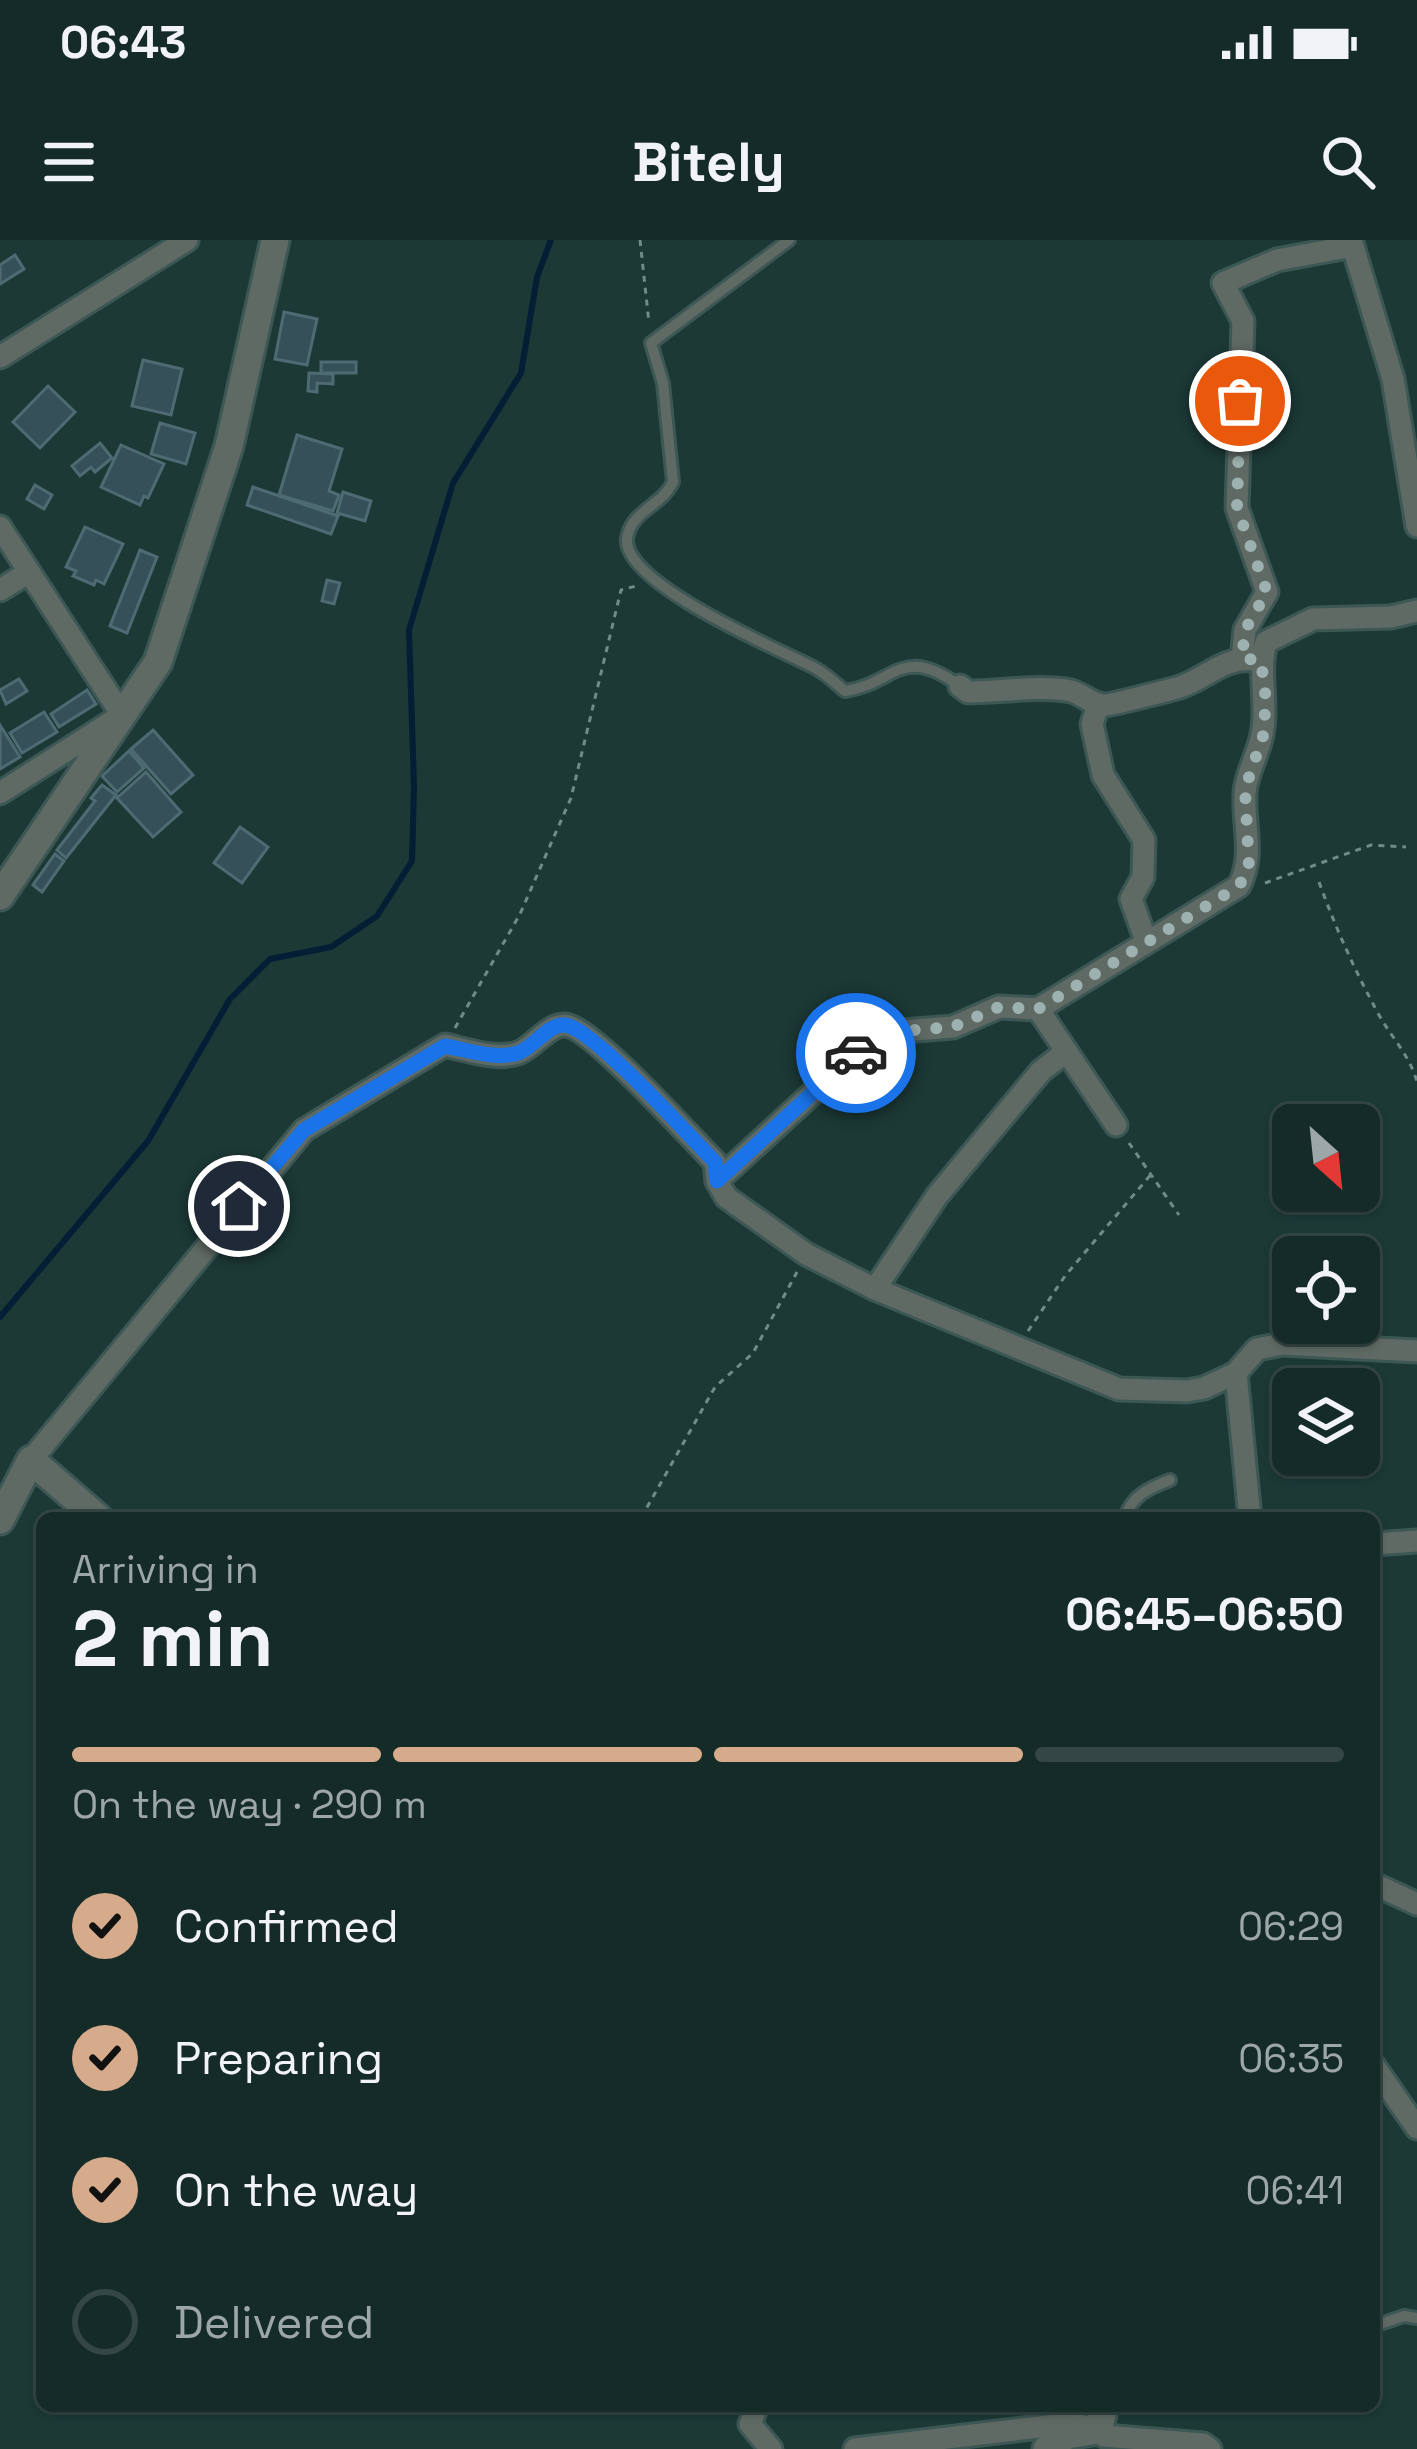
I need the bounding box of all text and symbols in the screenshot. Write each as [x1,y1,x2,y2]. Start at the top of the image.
text: 06:43 [60,14,186,71]
text: Bitely [632,128,785,197]
icon: menu [36,129,102,195]
icon: search [1315,129,1381,195]
pin [1189,350,1291,452]
icon: bag [1207,368,1273,434]
courier [796,993,916,1113]
icon: car [823,1020,889,1086]
north arrow [1272,1104,1380,1212]
map controls [1272,1104,1380,1476]
pin [188,1155,290,1257]
icon: home [206,1173,272,1239]
button: locate [1272,1236,1380,1344]
button: layers [1272,1368,1380,1476]
text: Arriving in [72,1545,259,1594]
text: 06:45–06:50 [1065,1586,1344,1643]
text: 2 min [72,1589,274,1689]
text: On the way · 290 m [72,1780,427,1829]
icon: check [72,1893,138,1959]
text: Confirmed [174,1898,399,1955]
text: 06:29 [1238,1902,1344,1951]
icon: check [72,2025,138,2091]
text: Preparing [174,2030,383,2087]
text: 06:35 [1238,2034,1344,2083]
icon: check [72,2157,138,2223]
text: On the way [174,2162,418,2219]
text: 06:41 [1246,2166,1344,2215]
text: Delivered [174,2294,374,2351]

